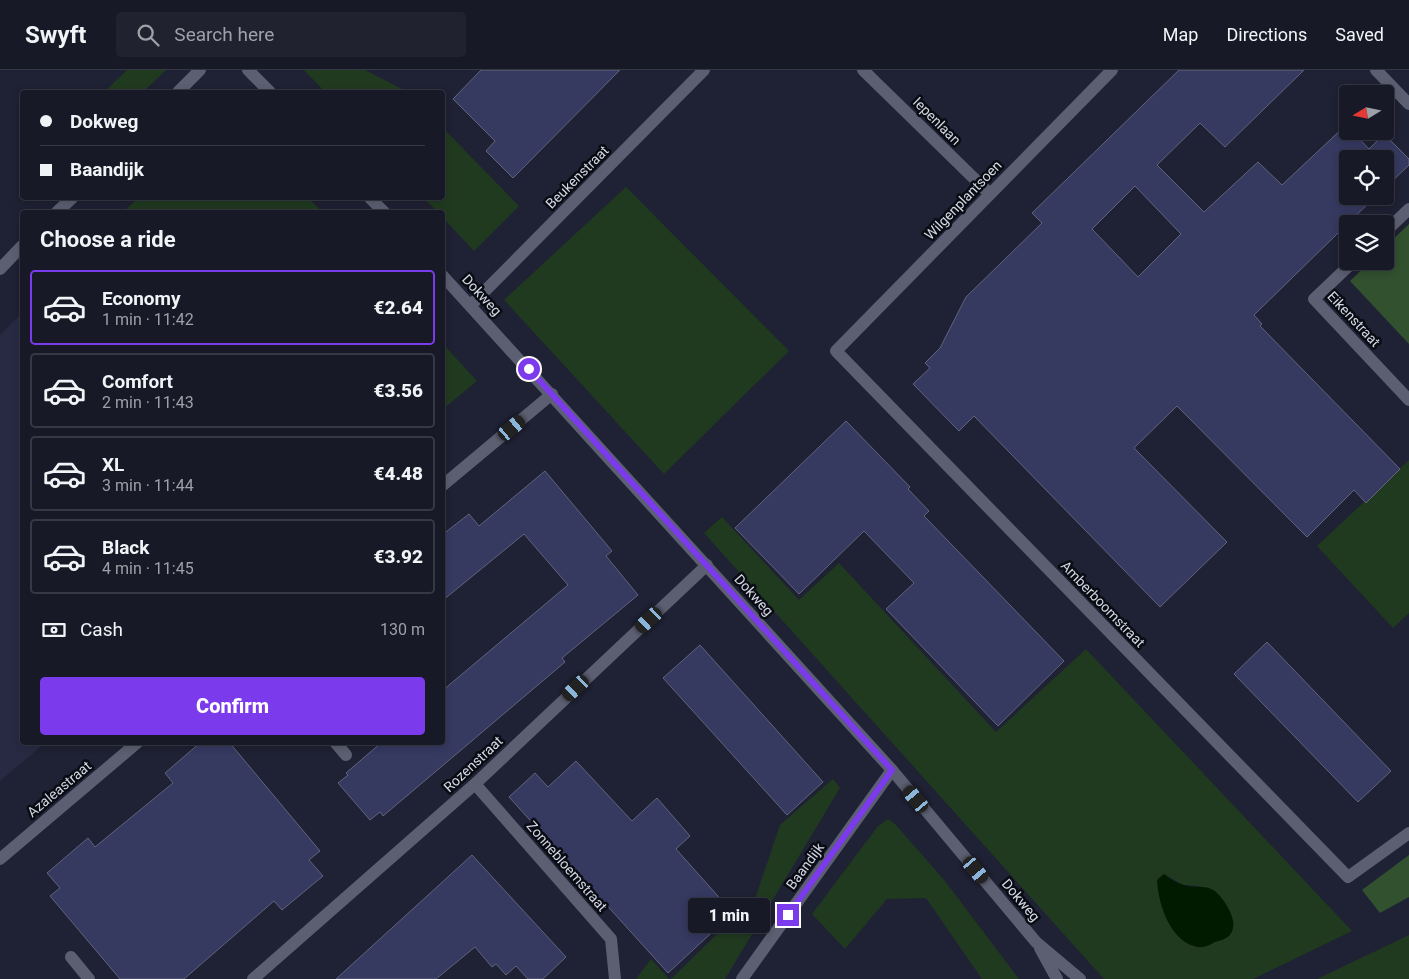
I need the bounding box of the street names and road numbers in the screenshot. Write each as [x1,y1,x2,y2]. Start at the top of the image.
street label: Iepenlaan [910,94,964,148]
street label: Beukenstraat [542,142,612,212]
street label: Wilgenplantsoen [921,157,1005,243]
street label: Dokweg [459,271,505,319]
street label: Eikenstraat [1324,288,1384,350]
street label: Amberboomstraat [1058,558,1149,651]
street label: Dokweg [731,571,777,619]
street label: Rozenstraat [440,732,506,795]
street label: Azaleastraat [24,757,94,820]
street label: Zonnebloemstraat [524,818,611,915]
street label: Baandijk [783,839,828,892]
street label: Dokweg [999,876,1043,924]

